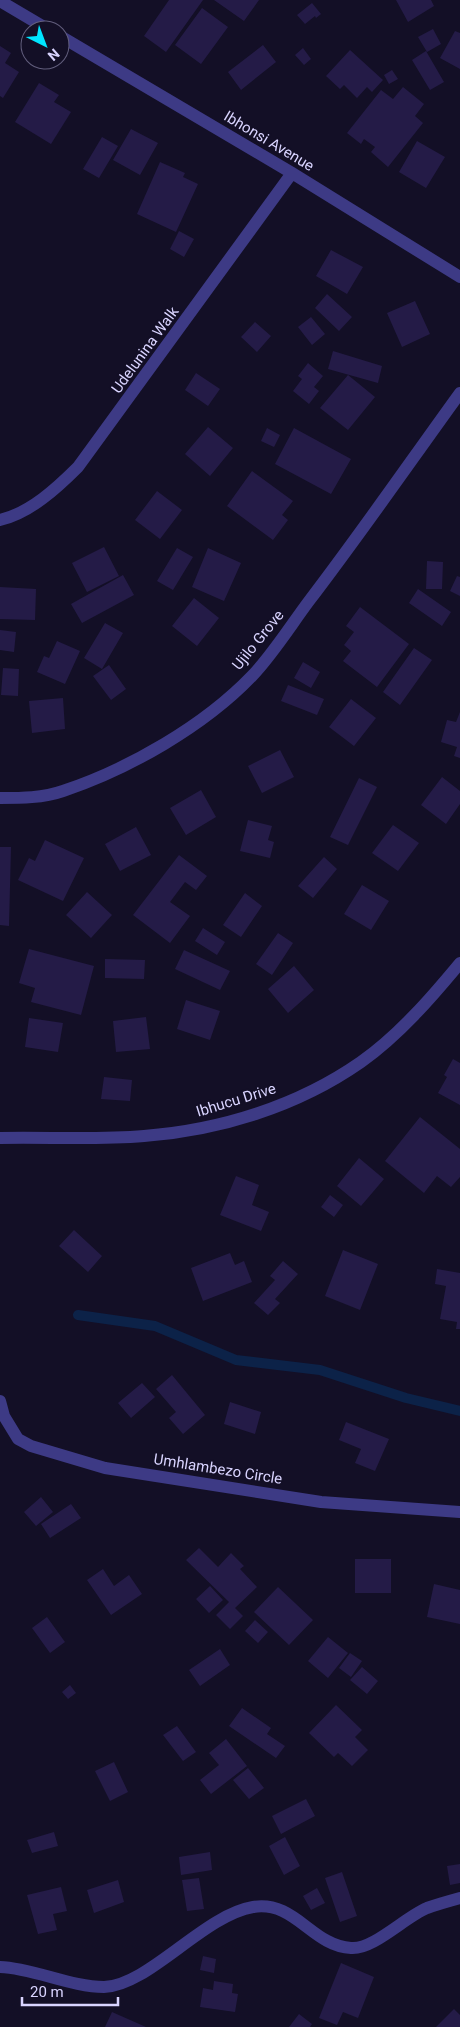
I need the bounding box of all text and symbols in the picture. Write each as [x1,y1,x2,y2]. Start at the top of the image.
north arrow [20,20,70,70]
text: N [45,45,63,64]
street label: Ibhonsi Avenue [221,107,317,175]
street label: Udelunina Walk [108,303,183,397]
street label: Ujilo Grove [228,606,288,673]
street label: Ibhucu Drive [194,1079,278,1121]
street label: Umhlambezo Circle [152,1450,284,1488]
scale bar [22,1974,119,2006]
text: 20 m [30,1983,64,2001]

